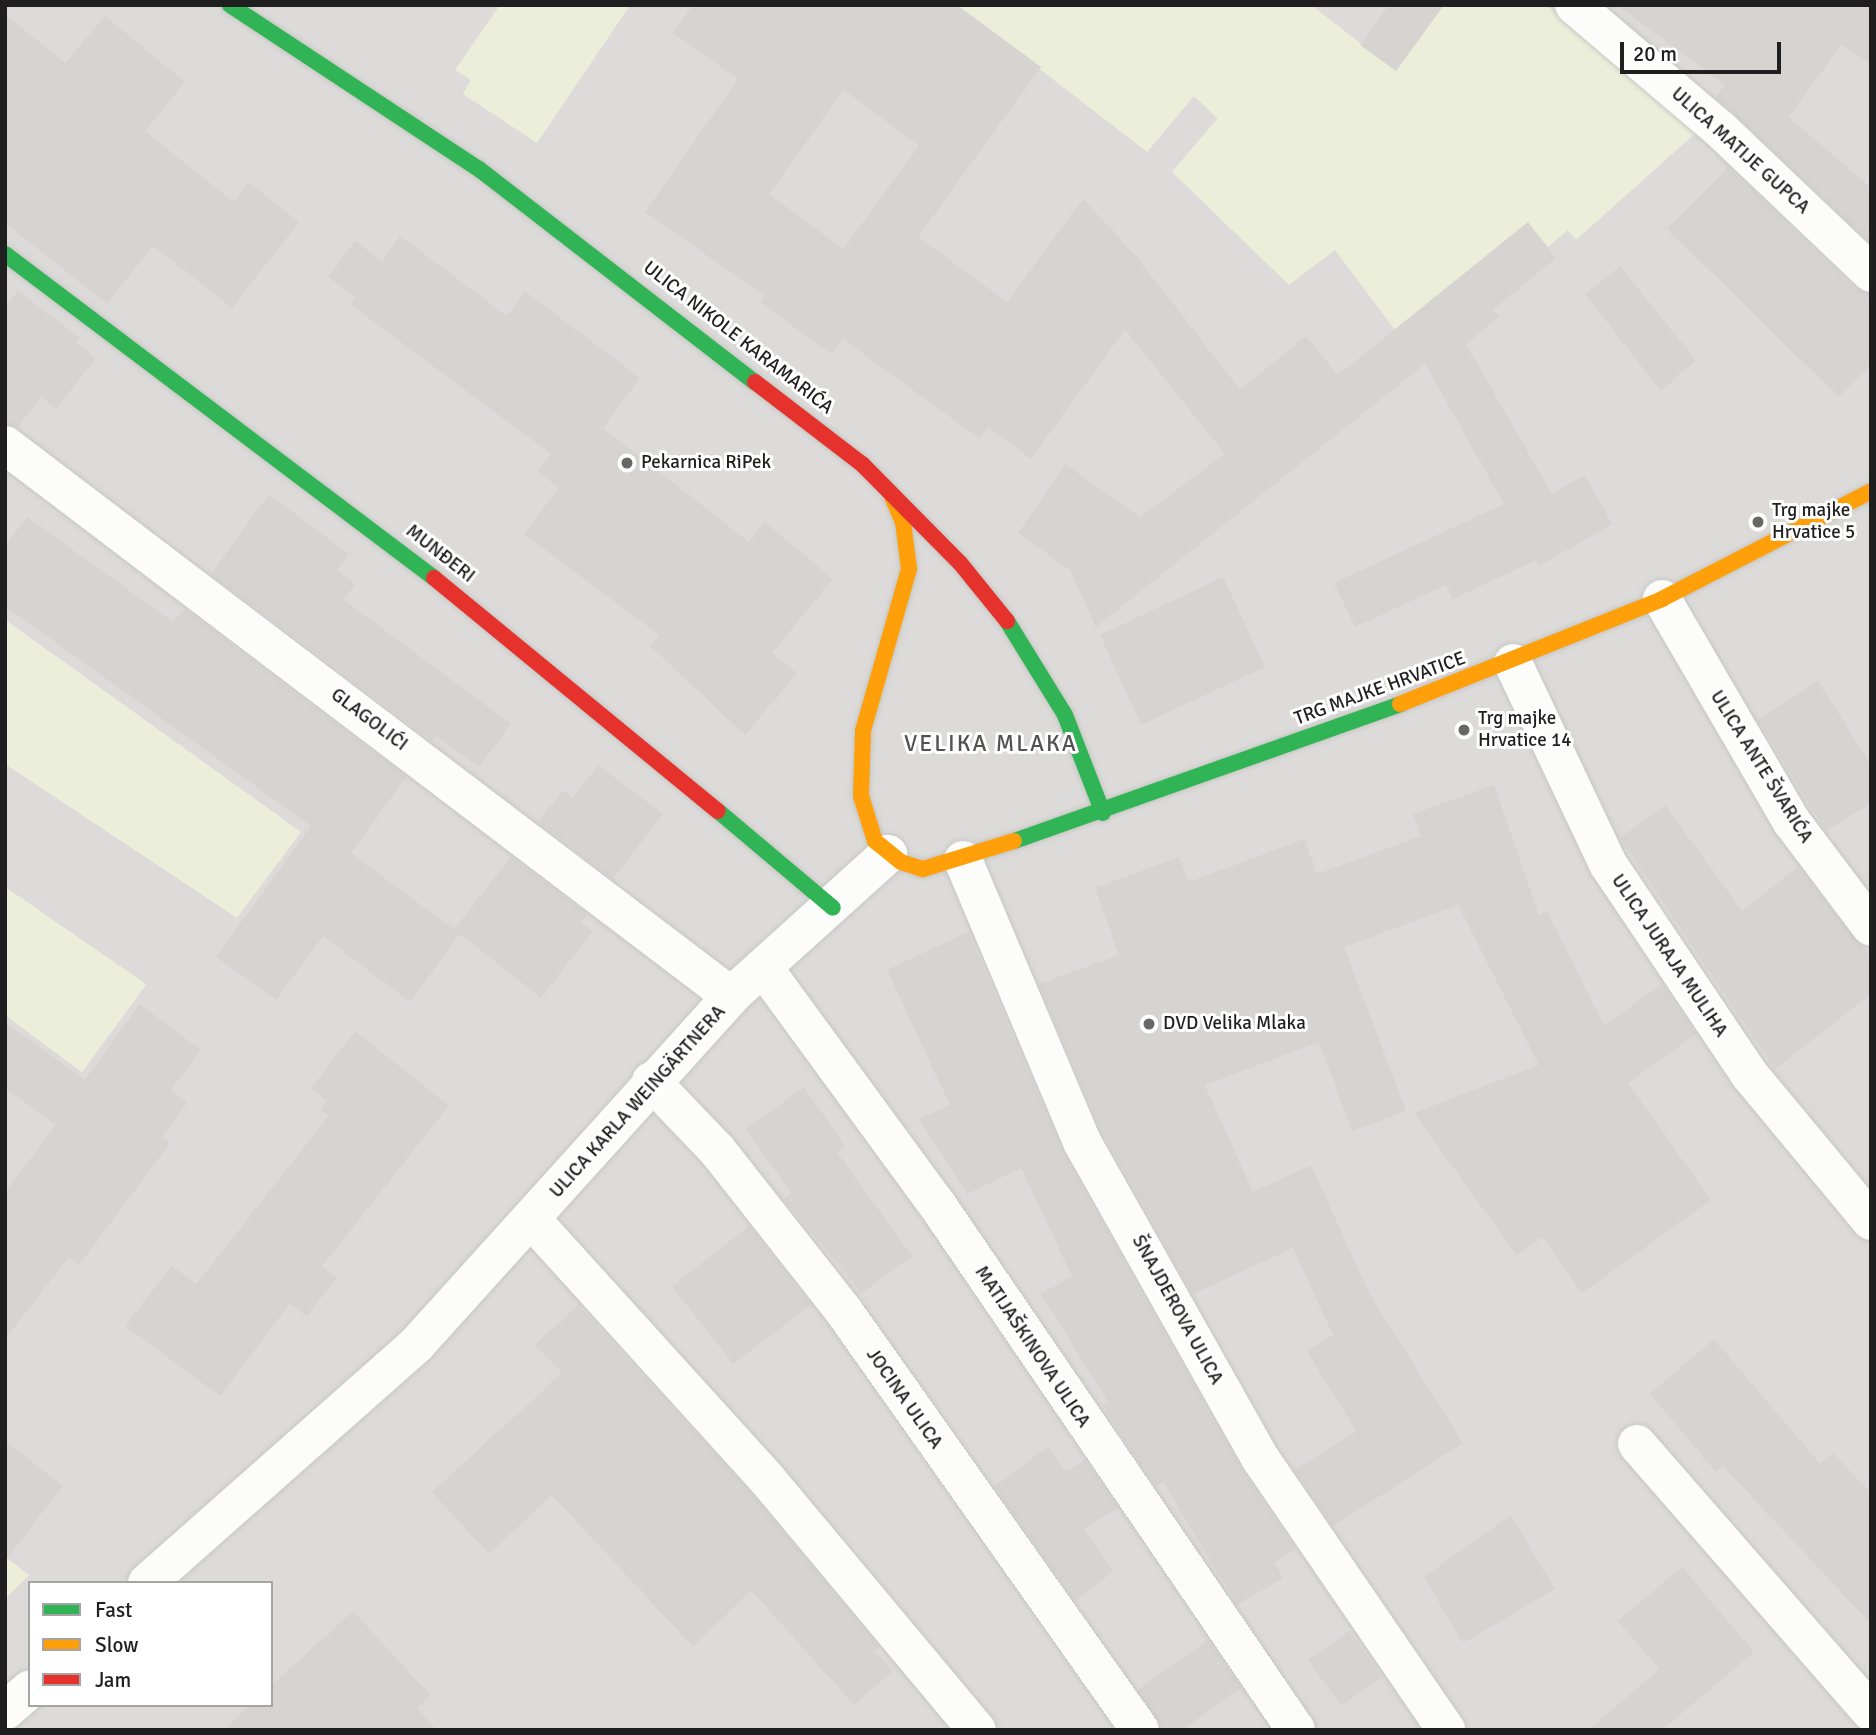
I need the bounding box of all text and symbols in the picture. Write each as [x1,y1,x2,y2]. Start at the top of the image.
scale bar [1624,28,1785,72]
text: 20 m [1633,41,1677,67]
street label: ULICA MATIJE GUPCA [1666,83,1814,219]
street label: ULICA NIKOLE KARAMARIĆA [638,257,838,419]
place label: Pekarnica RiPek [641,452,771,474]
marker: Pekarnica RiPek [619,455,635,471]
place label: Trg majke Hrvatice 5 [1772,500,1855,544]
marker: Trg majke Hrvatice 5 [1750,514,1766,530]
street label: MUNĐERI [401,520,479,588]
street label: TRG MAJKE HRVATICE [1291,647,1469,731]
street label: GLAGOLIĆI [326,684,412,756]
street label: ULICA ANTE ŠVARIĆA [1705,686,1817,848]
place label: Trg majke Hrvatice 14 [1478,708,1571,752]
marker: Trg majke Hrvatice 14 [1456,722,1472,738]
district label: VELIKA MLAKA [906,730,1076,758]
street label: ULICA JURAJA MULIHA [1606,870,1732,1042]
street label: ULICA KARLA WEINGÄRTNERA [545,1001,731,1203]
place label: DVD Velika Mlaka [1163,1013,1306,1035]
marker: DVD Velika Mlaka [1141,1016,1157,1032]
street label: ŠNAJDEROVA ULICA [1126,1231,1228,1389]
street label: MATIJAŠKINOVA ULICA [969,1262,1095,1432]
street label: JOCINA ULICA [861,1344,947,1454]
legend [28,1581,273,1707]
text: Fast [95,1597,132,1623]
text: Slow [95,1632,139,1658]
text: Jam [95,1667,131,1693]

